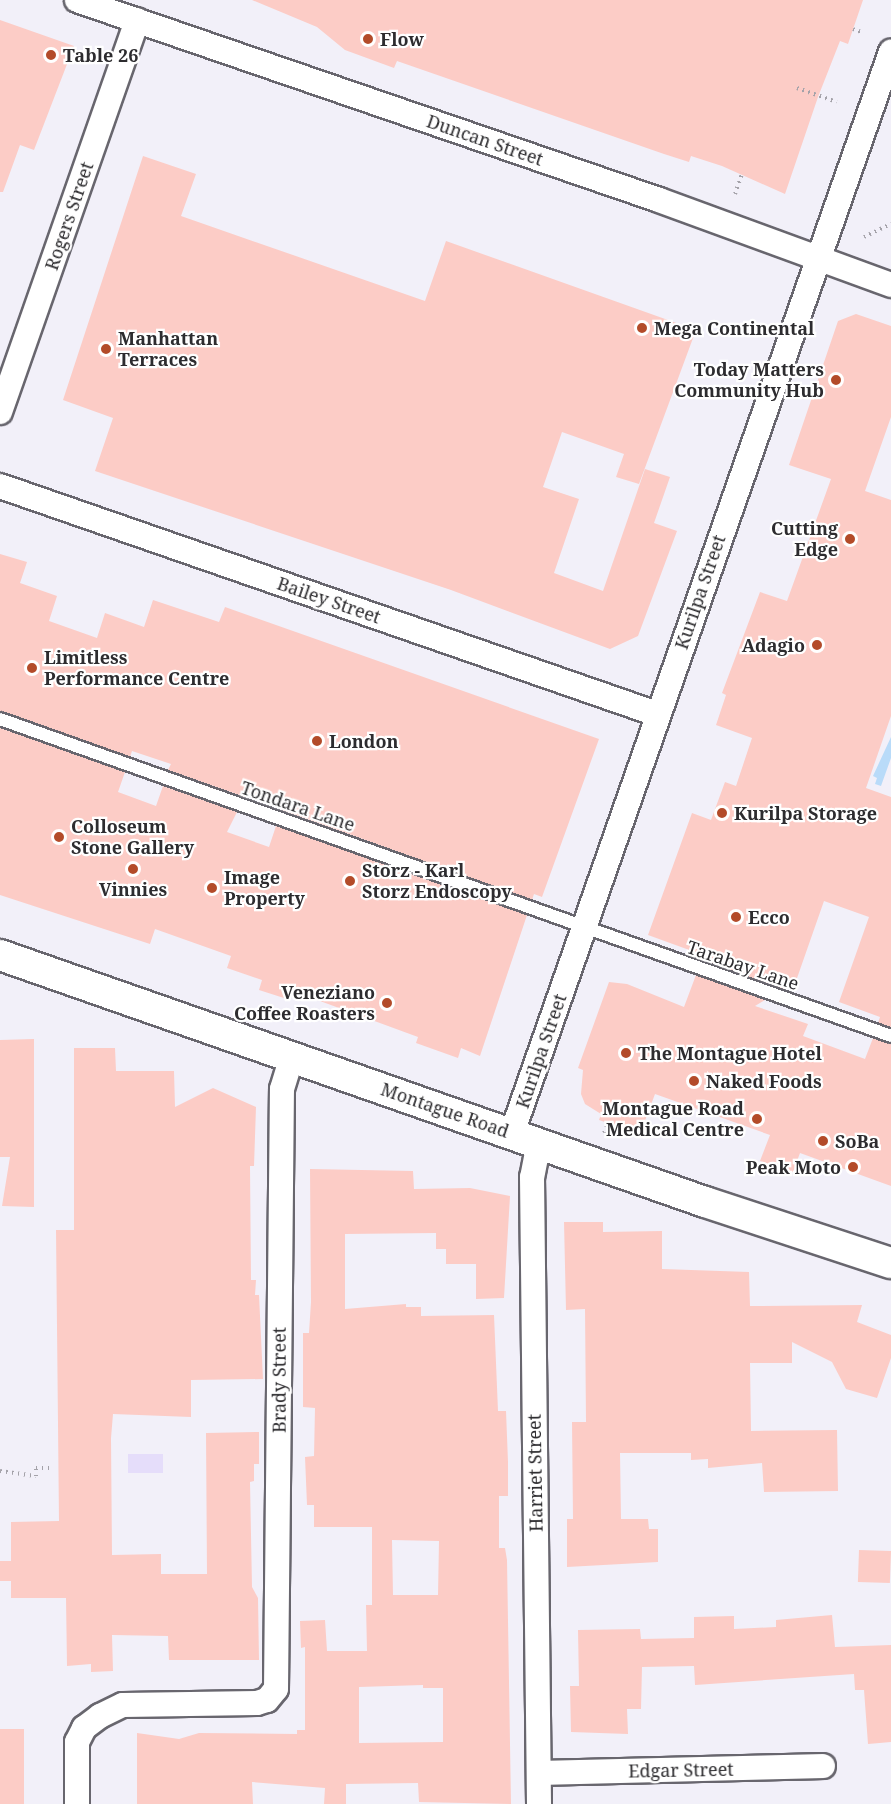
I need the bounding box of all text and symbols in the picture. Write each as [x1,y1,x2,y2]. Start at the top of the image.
place label: Flow [380,28,424,50]
marker: Flow [361,32,375,46]
place label: Table 26 [63,44,138,66]
marker: Table 26 [44,48,58,62]
street label: Duncan Street [424,110,546,170]
street label: Rogers Street [40,159,98,273]
place label: Mega Continental [654,317,814,339]
marker: Mega Continental [635,321,649,335]
place label: Manhattan Terraces [118,328,218,370]
marker: Manhattan Terraces [99,342,113,356]
place label: Today Matters Community Hub [674,359,824,401]
marker: Today Matters Community Hub [829,373,843,387]
place label: Cutting Edge [771,518,838,560]
street label: Kurilpa Street [670,532,730,652]
marker: Cutting Edge [843,532,857,546]
street label: Bailey Street [274,572,384,628]
place label: Adagio [742,634,805,656]
marker: Adagio [810,638,824,652]
place label: Limitless Performance Centre [44,647,229,690]
marker: Limitless Performance Centre [25,661,39,675]
place label: London [329,730,399,752]
marker: London [310,734,324,748]
street label: Tondara Lane [238,776,358,836]
place label: Kurilpa Storage [734,802,877,824]
marker: Kurilpa Storage [715,806,729,820]
place label: Colloseum Stone Gallery [71,816,194,858]
marker: Colloseum Stone Gallery [52,830,66,844]
place label: Storz - Karl Storz Endoscopy [362,860,512,902]
marker: Vinnies [126,862,140,876]
place label: Image Property [224,867,305,910]
marker: Storz - Karl Storz Endoscopy [343,874,357,888]
place label: Vinnies [99,878,167,900]
marker: Image Property [205,881,219,895]
place label: Ecco [748,906,790,928]
marker: Ecco [729,910,743,924]
street label: Tarabay Lane [684,936,802,994]
place label: Veneziano Coffee Roasters [234,982,375,1024]
street label: Kurilpa Street [511,991,571,1111]
marker: Veneziano Coffee Roasters [380,996,394,1010]
place label: The Montague Hotel [638,1042,822,1064]
marker: The Montague Hotel [619,1046,633,1060]
place label: Naked Foods [706,1070,822,1092]
marker: Naked Foods [687,1074,701,1088]
street label: Montague Road [378,1078,512,1142]
place label: Montague Road Medical Centre [602,1098,744,1140]
marker: Montague Road Medical Centre [748,1110,766,1128]
place label: SoBa [835,1130,879,1152]
marker: SoBa [816,1134,830,1148]
place label: Peak Moto [746,1156,841,1178]
marker: Peak Moto [846,1160,860,1174]
street label: Brady Street [268,1327,290,1433]
street label: Harriet Street [523,1414,547,1532]
street label: Edgar Street [628,1758,734,1782]

